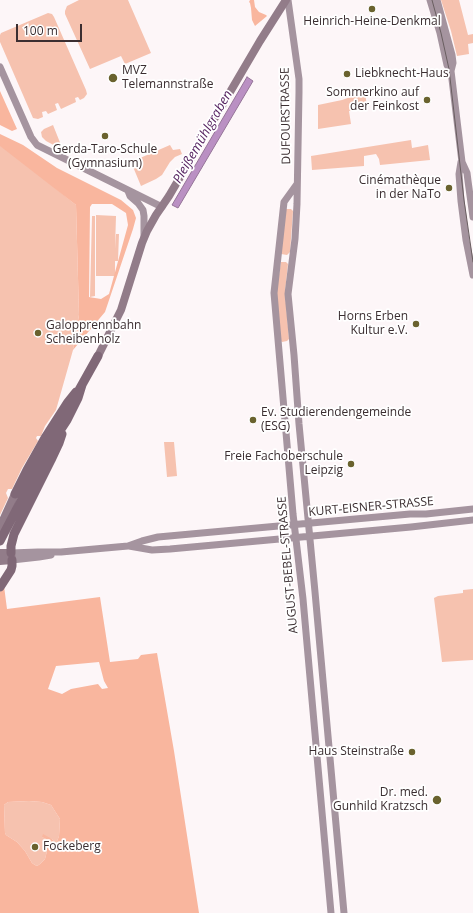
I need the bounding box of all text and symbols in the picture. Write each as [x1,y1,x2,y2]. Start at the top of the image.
marker: Heinrich-Heine-Denkmal [367,4,377,14]
place label: Heinrich-Heine-Denkmal [303,15,441,29]
scale bar [18,16,84,42]
text: 100 m [23,22,58,39]
place label: MVZ Telemannstraße [122,64,213,92]
street label: DUFOURSTRASSE [278,67,294,165]
place label: Liebknecht-Haus [355,67,449,81]
marker: Liebknecht-Haus [342,69,352,79]
marker: MVZ Telemannstraße [107,72,119,84]
place label: Sommerkino auf der Feinkost [326,86,419,114]
water label: Pleißemühlgraben [170,88,236,186]
marker: Sommerkino auf der Feinkost [422,95,432,105]
marker: Gerda-Taro-Schule (Gymnasium) [100,131,110,141]
place label: Gerda-Taro-Schule (Gymnasium) [53,143,157,171]
place label: Cinémathèque in der NaTo [359,174,441,202]
marker: Cinémathèque in der NaTo [444,183,454,193]
place label: Horns Erben Kultur e.V. [338,310,408,338]
place label: Galopprennbahn Scheibenholz [46,319,141,347]
marker: Horns Erben Kultur e.V. [411,319,421,329]
marker: Galopprennbahn Scheibenholz [33,328,43,338]
place label: Ev. Studierendengemeinde (ESG) [261,406,411,434]
marker: Ev. Studierendengemeinde (ESG) [248,415,258,425]
place label: Freie Fachoberschule Leipzig [224,450,343,478]
marker: Freie Fachoberschule Leipzig [346,459,356,469]
street label: KURT-EISNER-STRASSE [308,494,434,520]
street label: AUGUST-BEBEL-STRASSE [275,496,301,634]
place label: Haus Steinstraße [309,745,404,759]
marker: Haus Steinstraße [407,747,417,757]
place label: Dr. med. Gunhild Kratzsch [333,786,428,814]
marker: Dr. med. Gunhild Kratzsch [431,794,443,806]
place label: Fockeberg [43,840,101,854]
marker: Fockeberg [30,842,40,852]

